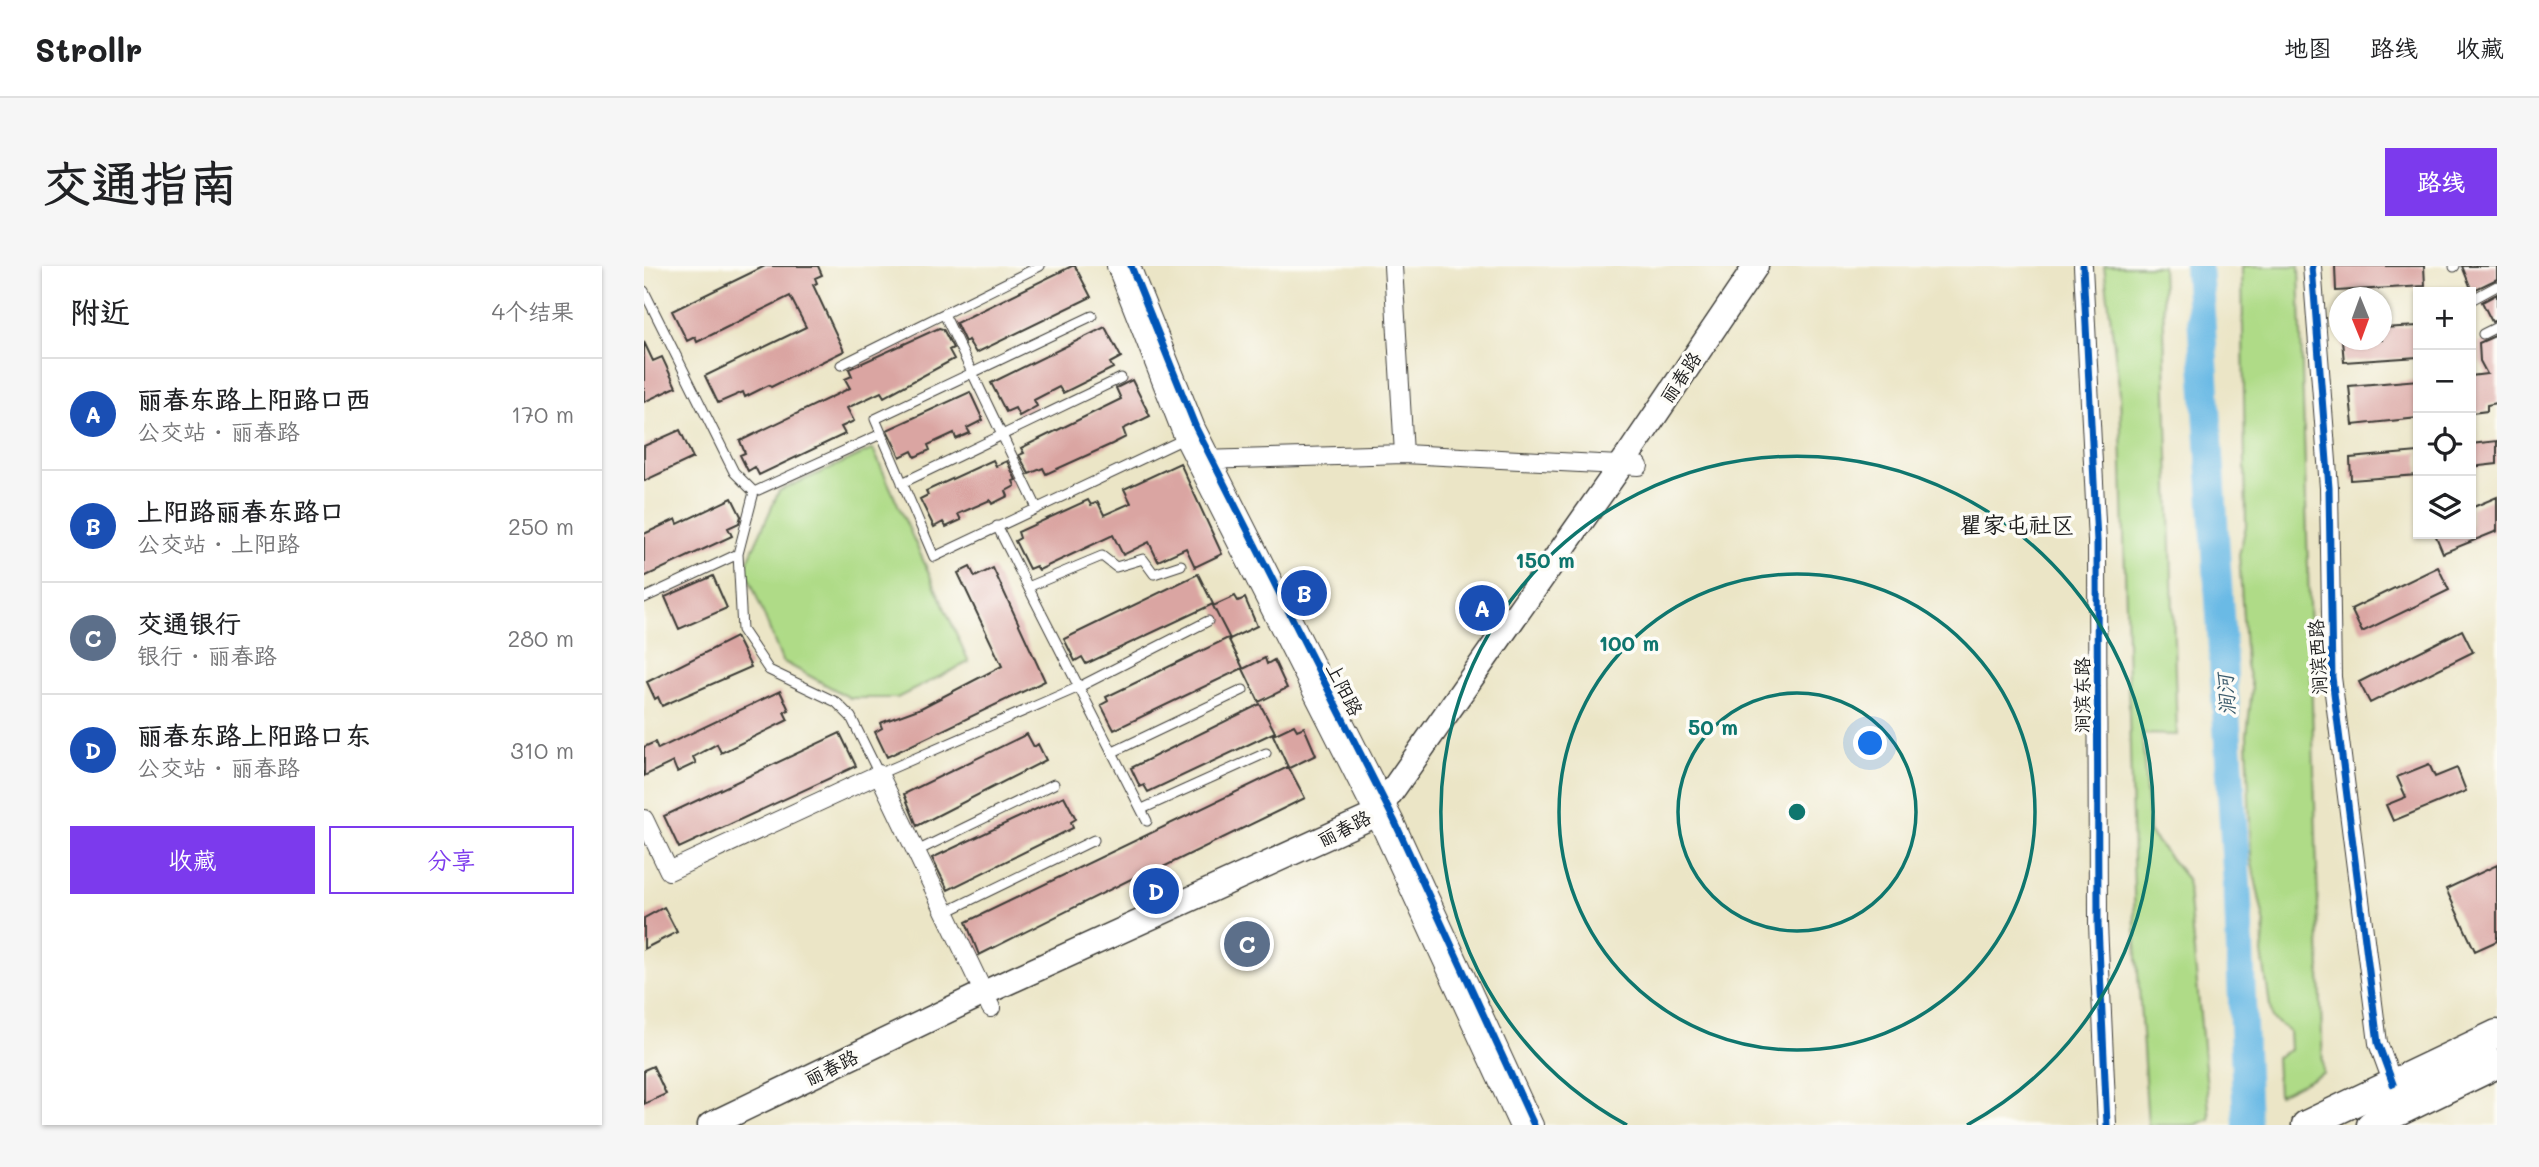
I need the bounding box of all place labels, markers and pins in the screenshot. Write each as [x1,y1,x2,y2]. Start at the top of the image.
pin: B [1281,567,1327,619]
pin: A [1459,582,1505,634]
centre of rings [1785,800,1809,824]
pin: D [1133,865,1179,917]
pin: C [1224,918,1270,970]

